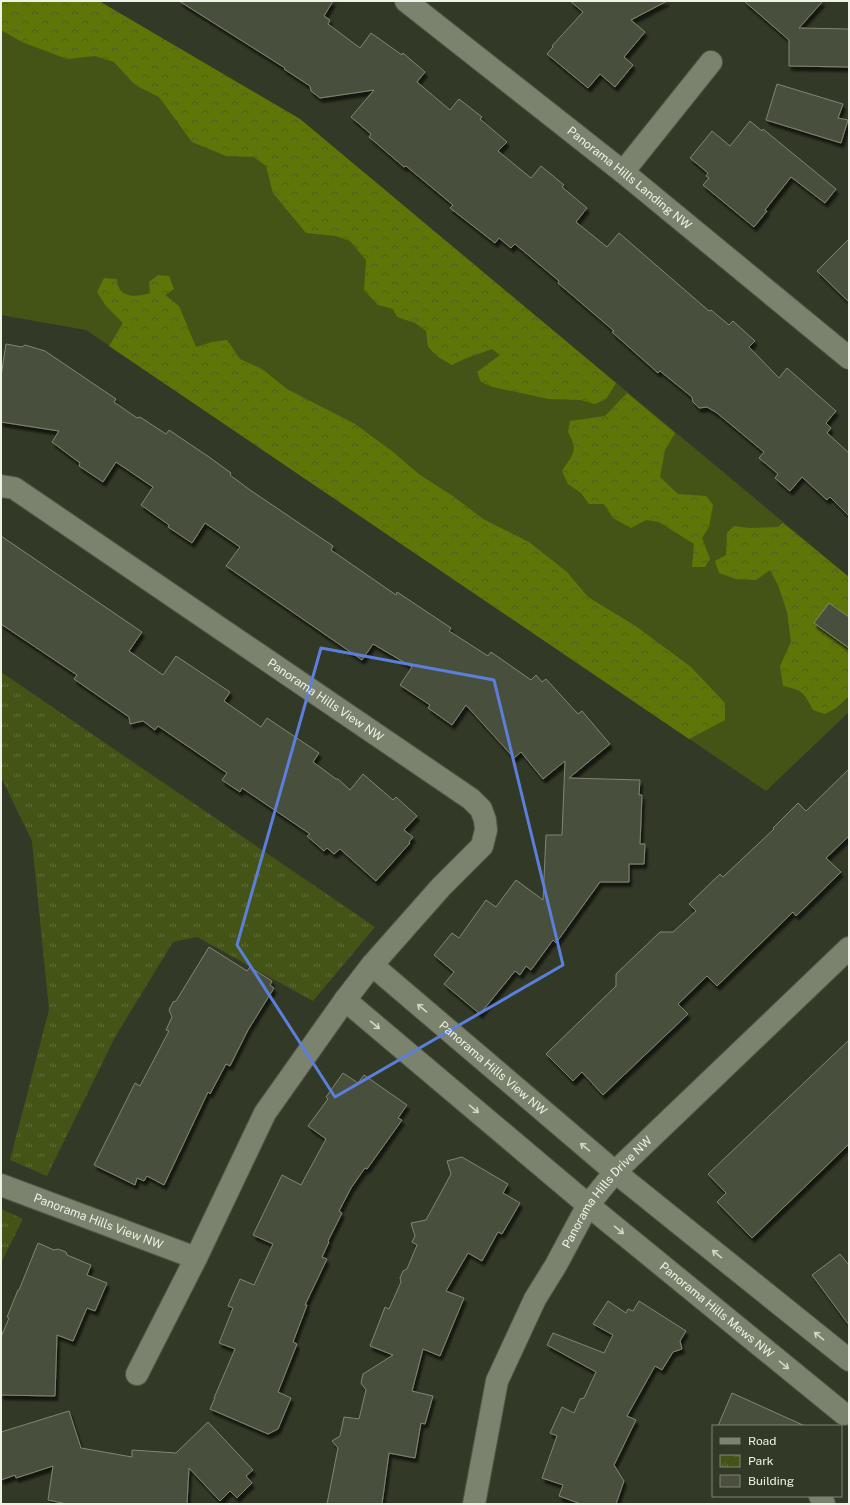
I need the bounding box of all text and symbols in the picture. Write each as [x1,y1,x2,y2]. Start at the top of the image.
street label: Panorama Hills Landing NW [564,124,695,233]
street label: Panorama Hills View NW [265,656,387,745]
one-way arrow [417,1004,428,1013]
street label: Panorama Hills View NW [436,1018,550,1118]
one-way arrow [369,1020,380,1029]
one-way arrow [469,1104,479,1113]
street label: Panorama Hills Drive NW [559,1133,655,1251]
one-way arrow [580,1142,591,1151]
street label: Panorama Hills View NW [32,1191,166,1252]
one-way arrow [613,1225,624,1234]
one-way arrow [712,1250,723,1259]
street label: Panorama Hills Mews NW [657,1259,777,1361]
one-way arrow [813,1332,824,1340]
one-way arrow [779,1361,790,1369]
legend [712,1425,842,1497]
text: Road [748,1434,776,1448]
text: Park [748,1454,774,1468]
text: Building [748,1474,794,1488]

